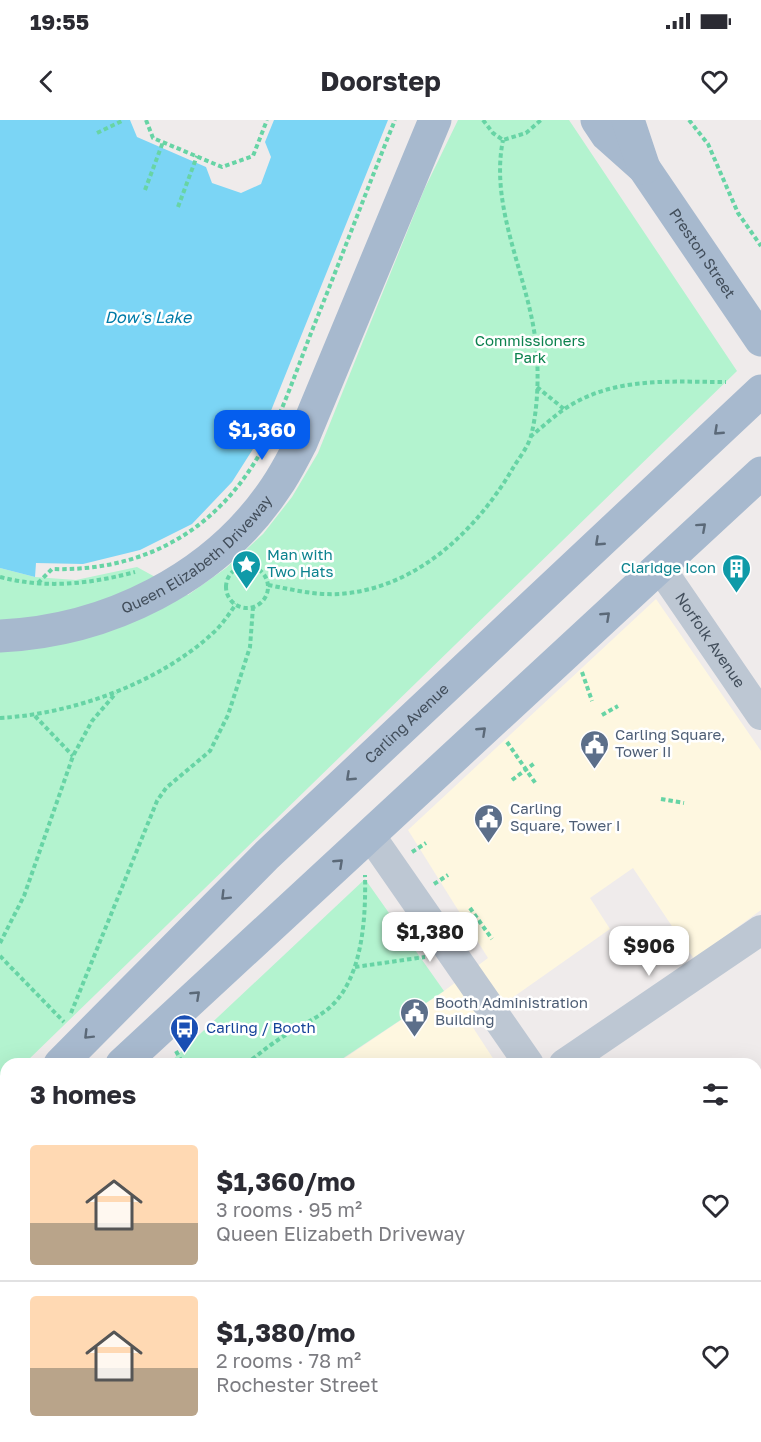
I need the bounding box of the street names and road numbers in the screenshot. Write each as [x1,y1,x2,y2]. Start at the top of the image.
street label: Preston Street [666,205,740,301]
street label: Queen Elizabeth Driveway [118,491,276,617]
street label: Norfolk Avenue [672,589,750,691]
street label: Carling Avenue [360,679,452,767]

